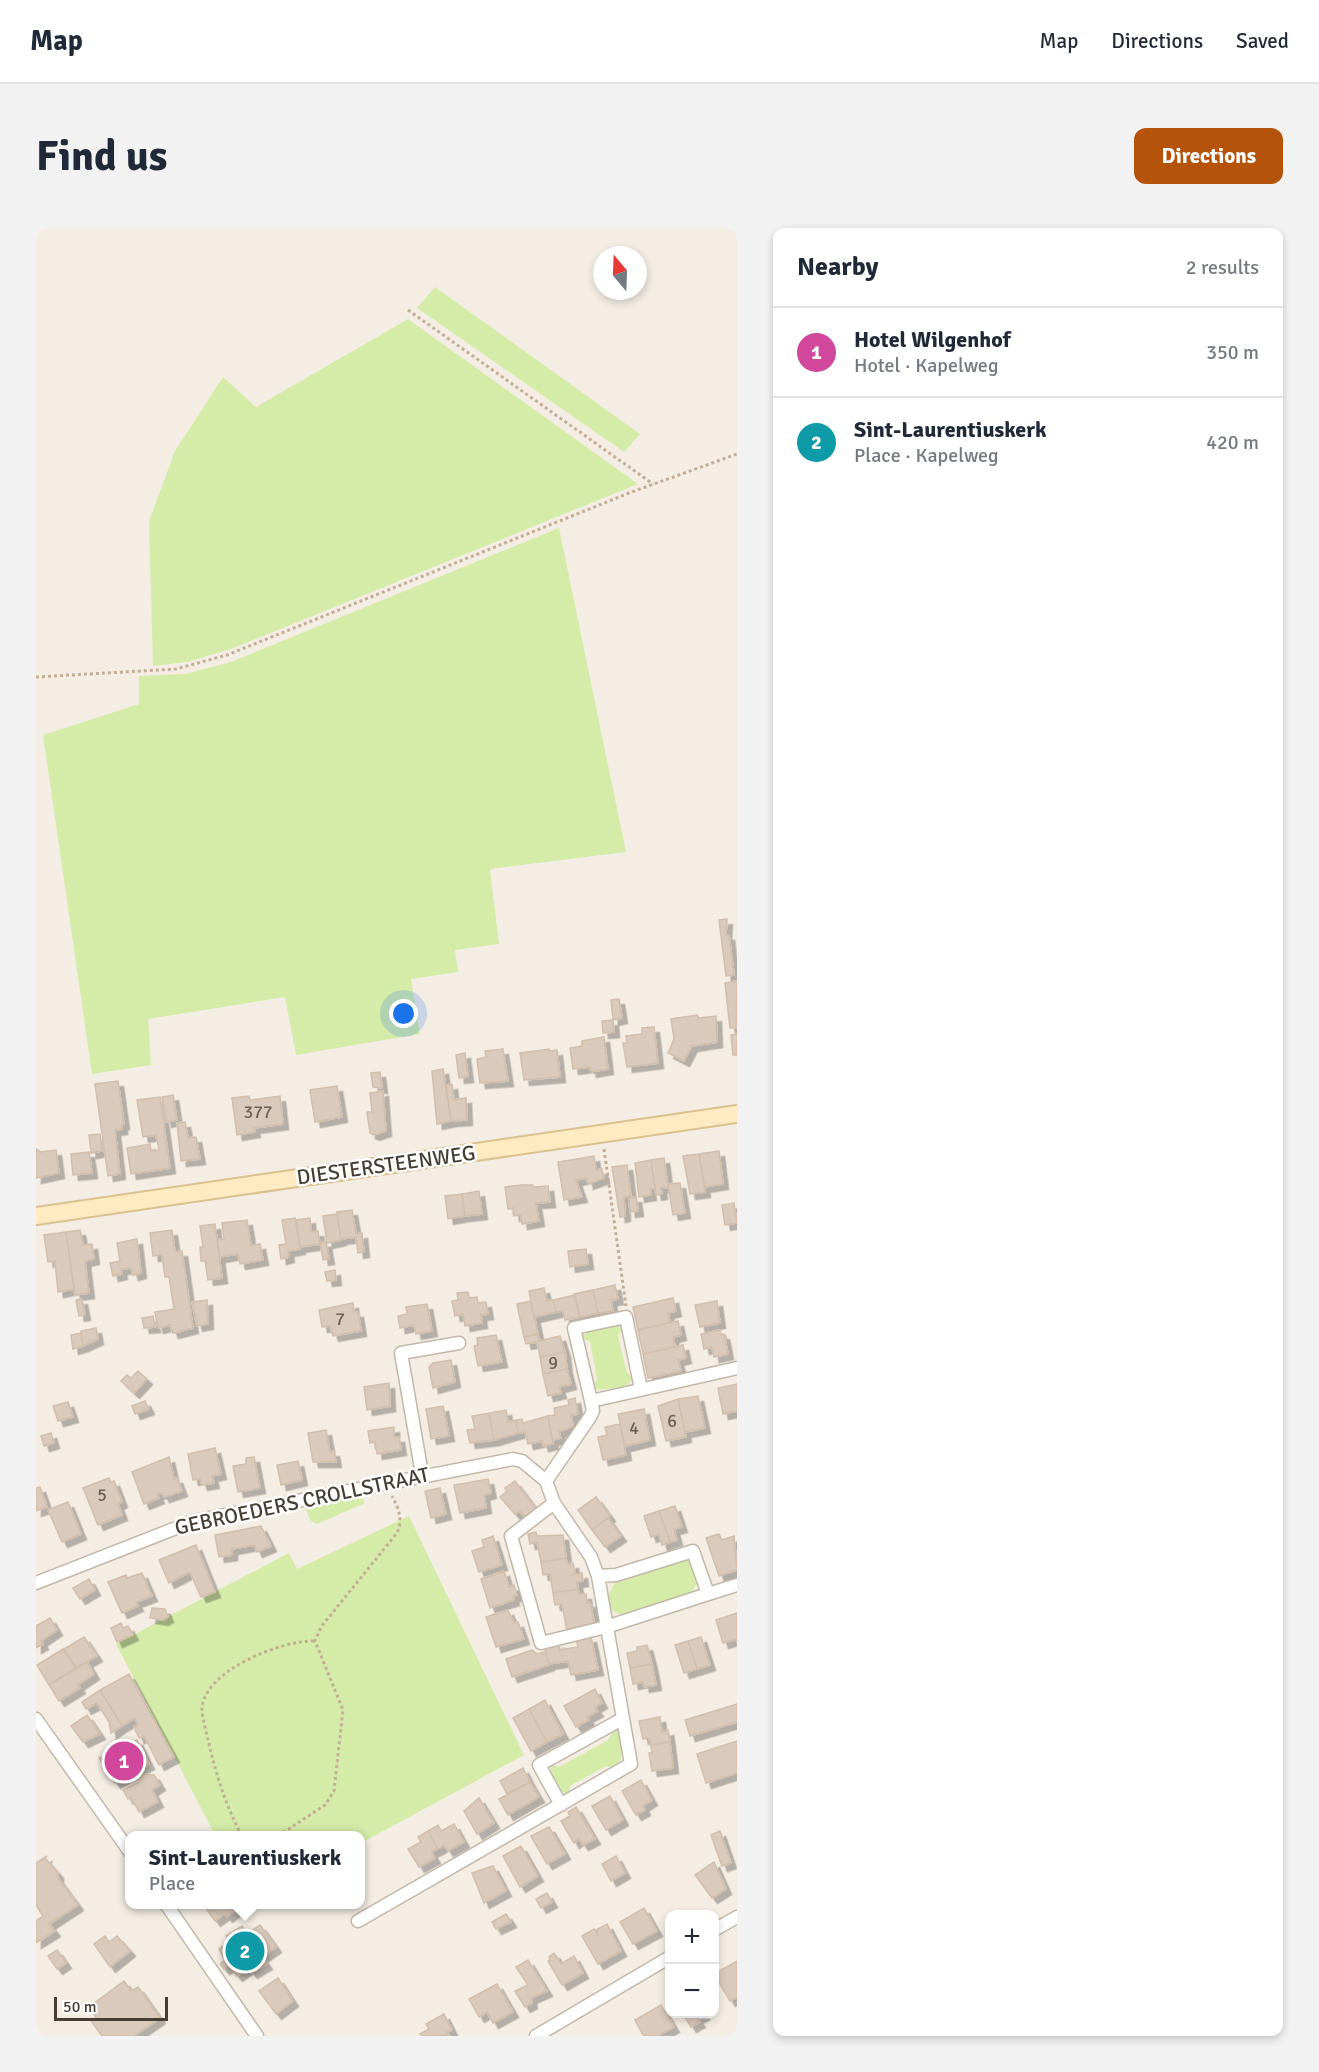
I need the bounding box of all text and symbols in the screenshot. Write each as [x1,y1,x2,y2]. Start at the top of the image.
text: Map [30,24,83,58]
text: Map [1040,28,1078,54]
text: Directions [1111,28,1203,54]
text: Saved [1236,28,1289,54]
button: Directions [1134,128,1283,184]
text: Find us [36,131,167,182]
north arrow [593,246,647,300]
text: Nearby [797,251,878,283]
text: 2 results [1186,255,1259,280]
text: Hotel Wilgenhof [854,326,1011,353]
text: 1 [811,340,822,365]
text: 350 m [1206,340,1259,365]
text: Hotel · Kapelweg [854,353,998,378]
text: Sint-Laurentiuskerk [854,416,1047,443]
text: 2 [811,430,822,455]
text: 420 m [1206,430,1259,455]
text: Place · Kapelweg [854,443,999,468]
your location [389,999,418,1028]
house number: 377 [243,1101,273,1123]
street label: DIESTERSTEENWEG [295,1140,477,1190]
house number: 7 [335,1308,345,1330]
house number: 9 [548,1352,558,1374]
house number: 6 [667,1410,677,1432]
house number: 4 [629,1417,639,1439]
street label: GEBROEDERS CROLLSTRAAT [172,1461,432,1541]
house number: 5 [97,1484,107,1506]
pin: 1 [104,1738,143,1784]
popup [125,1831,365,1909]
text: Sint-Laurentiuskerk [149,1844,341,1871]
text: Place [149,1871,195,1896]
map controls [665,1910,719,2018]
button: + [665,1910,719,1964]
pin: 2 [226,1928,264,1974]
button: − [665,1964,719,2018]
scale bar [54,1994,168,2022]
text: 50 m [63,1997,97,2017]

